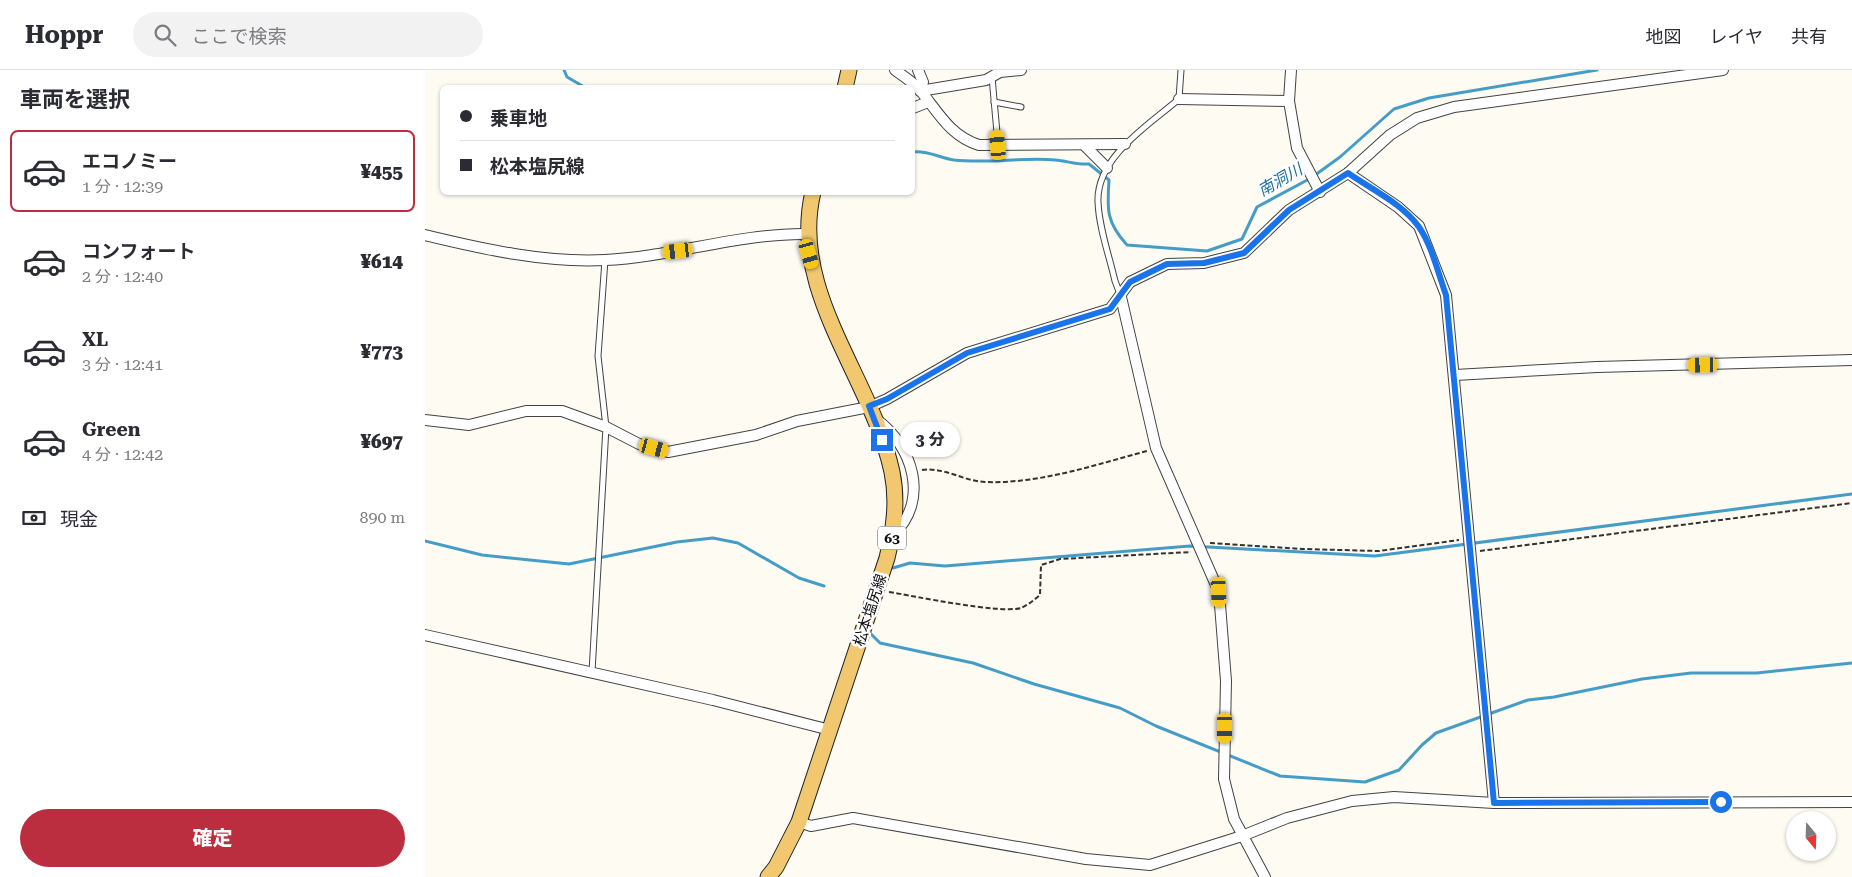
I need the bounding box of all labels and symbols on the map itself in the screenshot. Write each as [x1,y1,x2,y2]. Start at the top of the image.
car [989,129,1006,161]
water label: 南洞川 [1254,159,1307,200]
car [797,238,820,270]
car [662,242,693,260]
car [1687,357,1718,373]
callout: 3 分 [899,422,959,458]
route end [871,429,893,451]
car [637,437,670,459]
road number: 63 [878,526,906,549]
street label: 松本塩尻線 [850,572,890,648]
car [1210,577,1227,607]
car [1217,713,1232,743]
route start [1710,791,1732,813]
north arrow [1786,811,1836,861]

